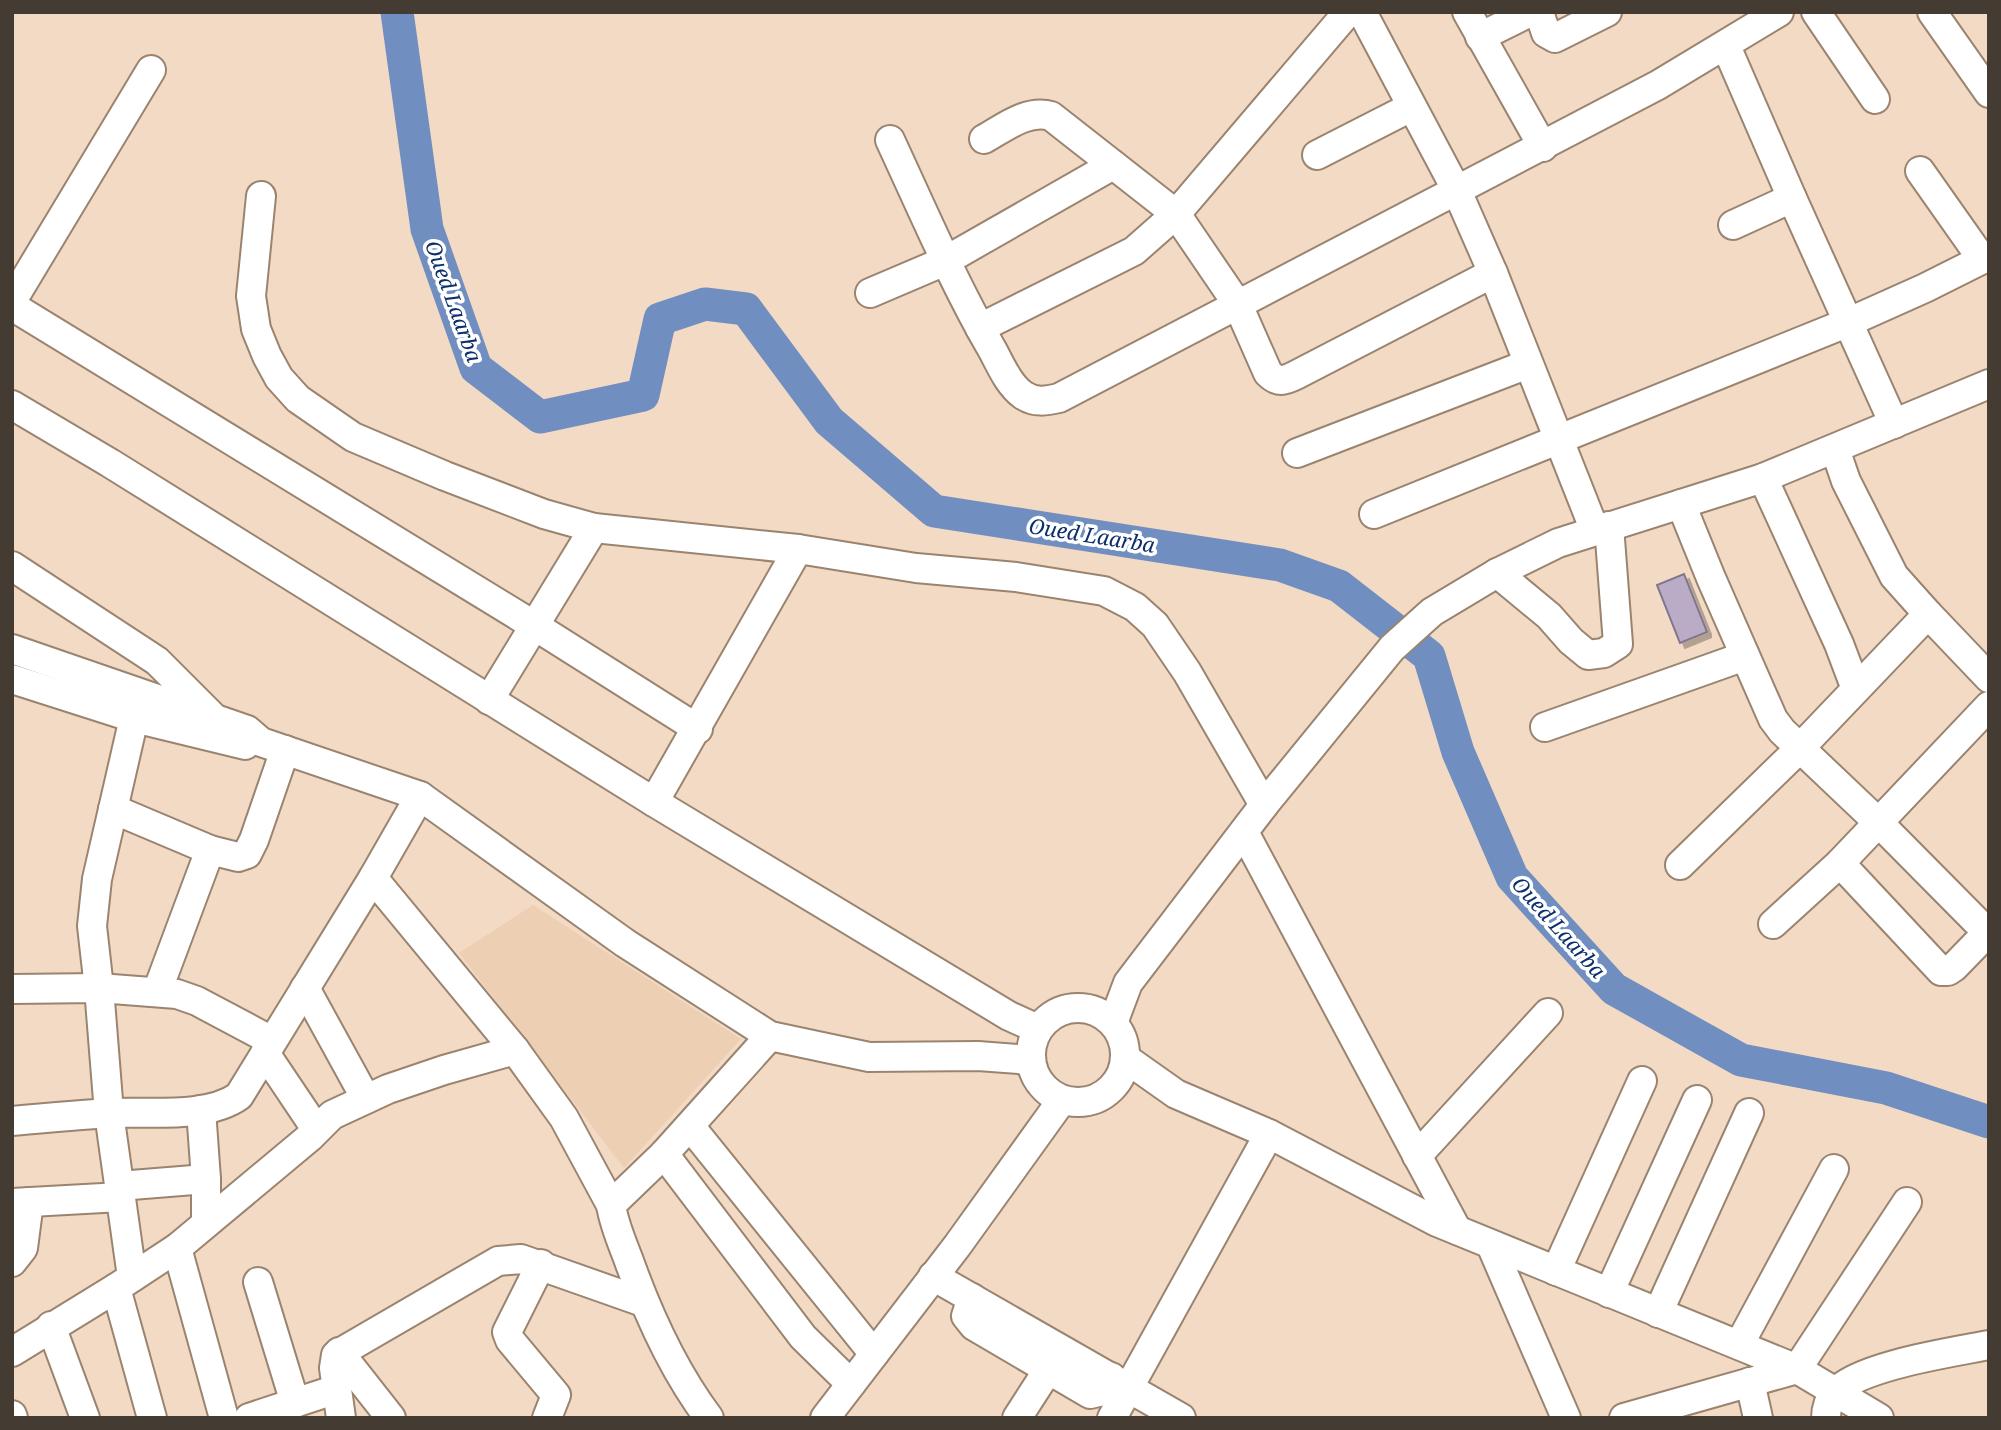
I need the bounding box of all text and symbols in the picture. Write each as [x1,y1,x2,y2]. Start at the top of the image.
water label: Oued Laarba [419,236,489,366]
water label: Oued Laarba [1027,511,1158,559]
water label: Oued Laarba [1506,870,1613,984]

